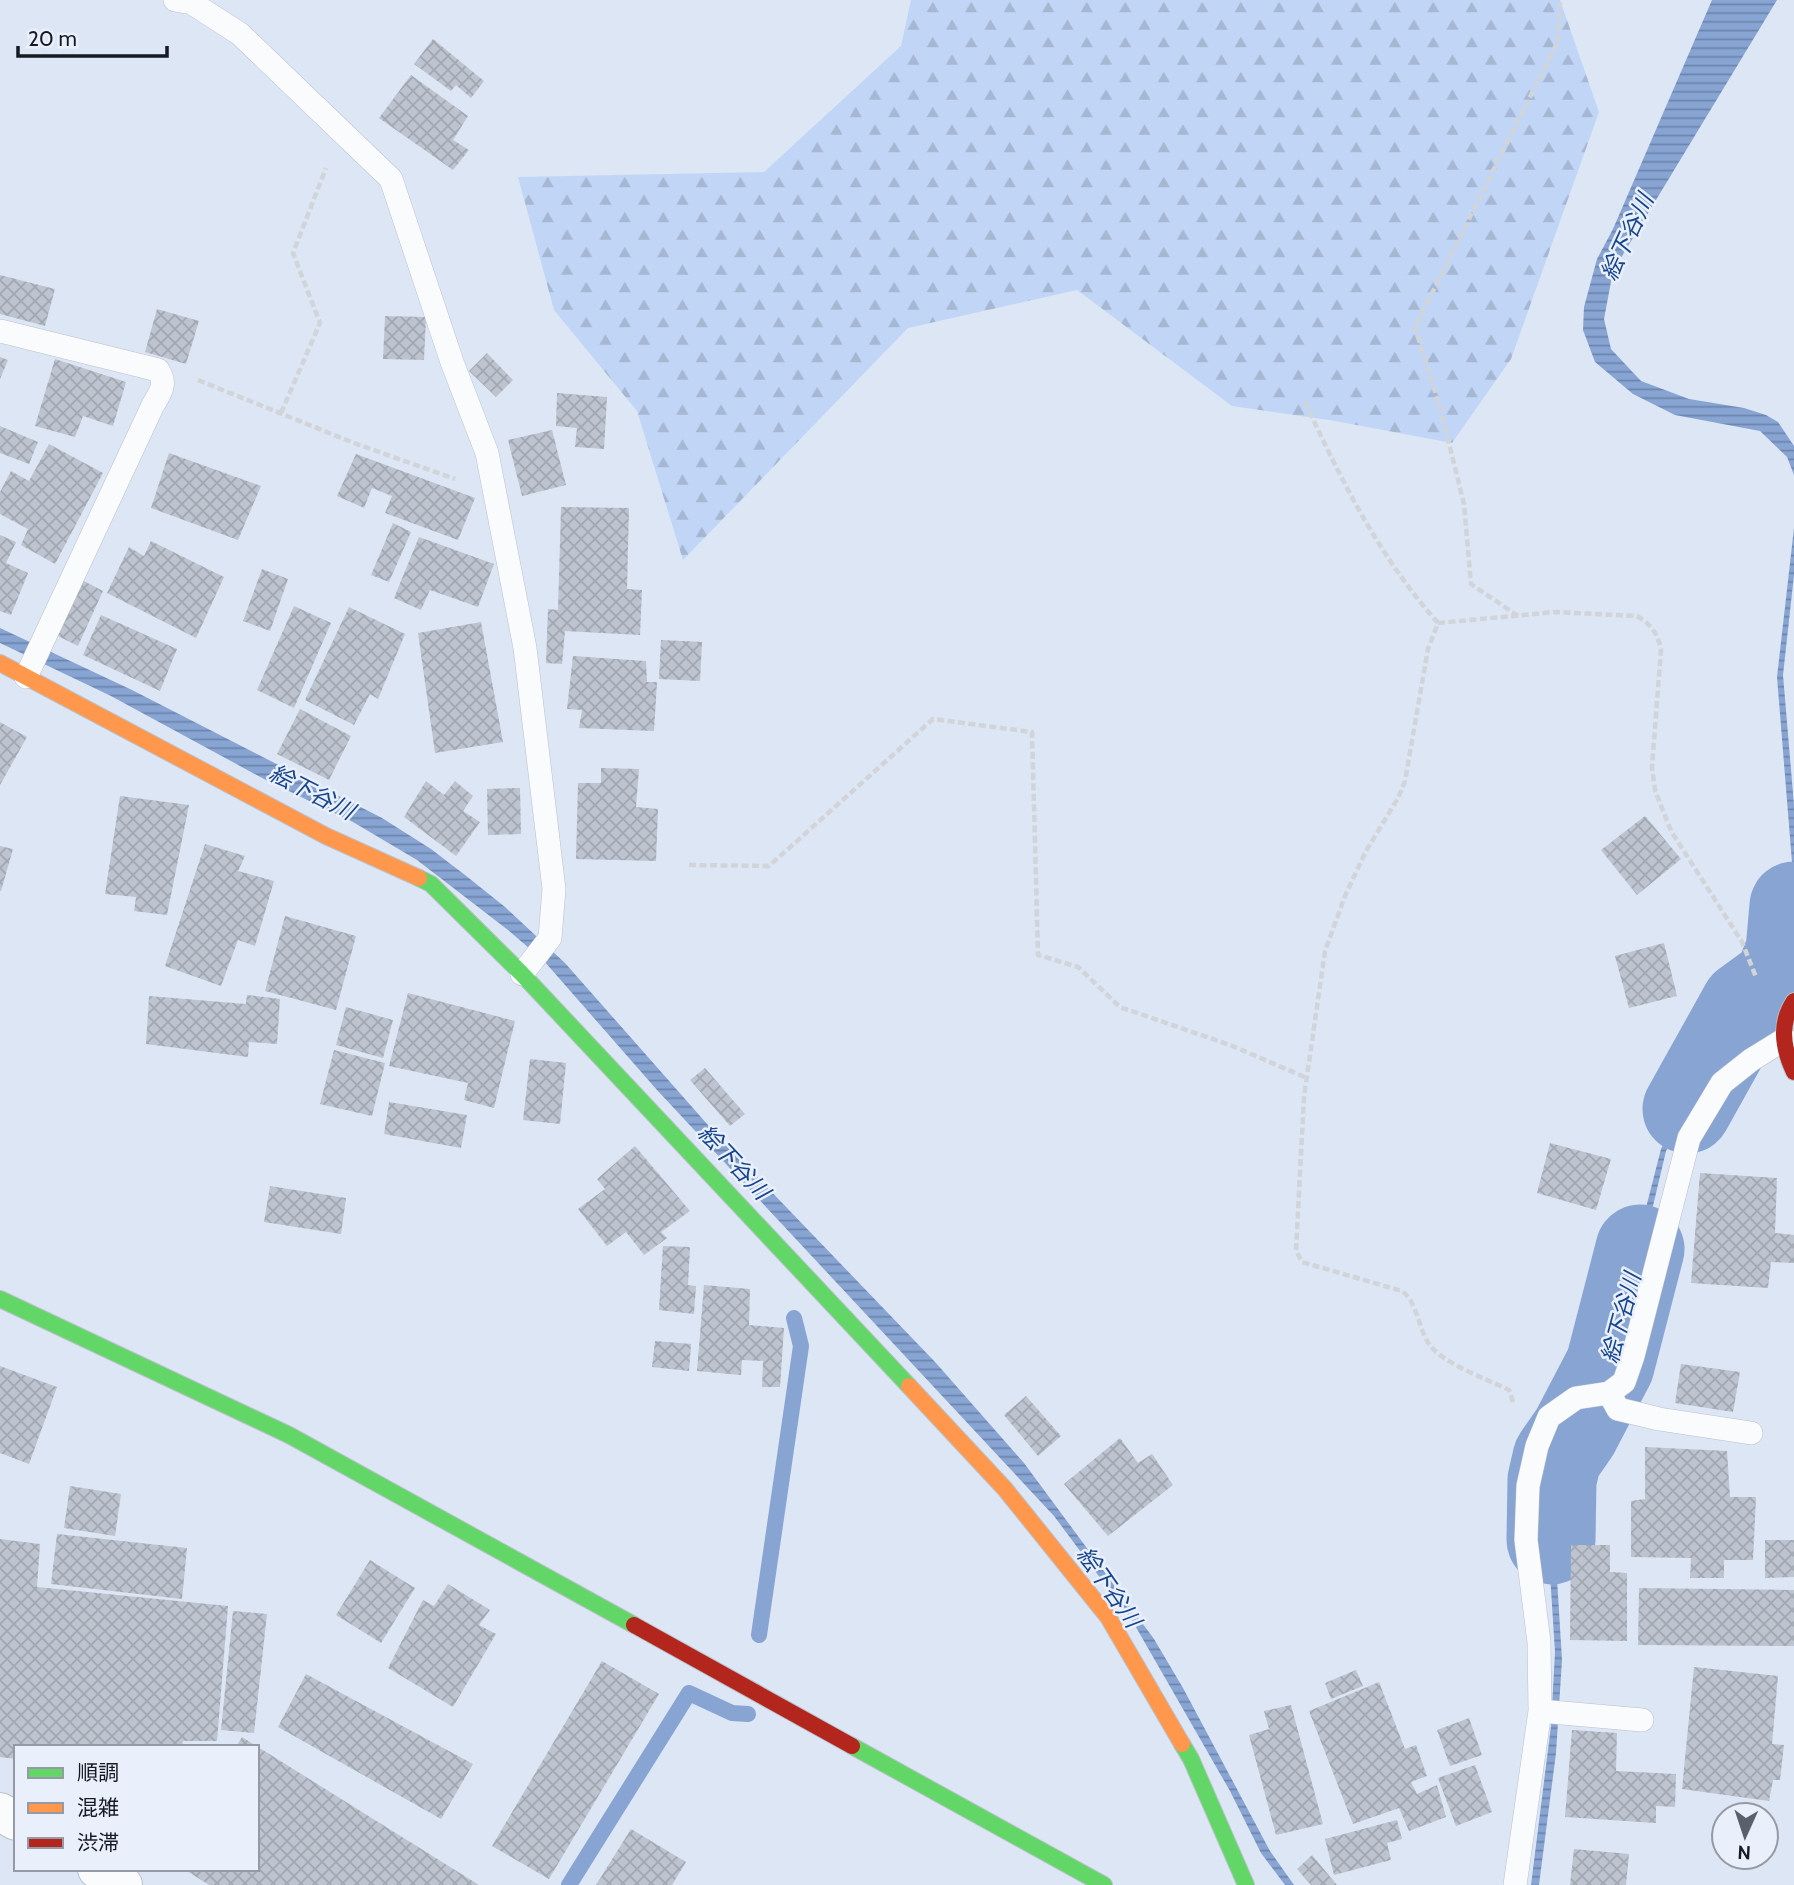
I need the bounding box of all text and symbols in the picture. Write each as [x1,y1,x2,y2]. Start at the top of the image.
scale bar [18,14,166,58]
text: 20 m [28,26,77,51]
water label: 絵下谷川 [1595,187,1660,285]
water label: 絵下谷川 [265,759,362,827]
water label: 絵下谷川 [692,1119,778,1207]
water label: 絵下谷川 [1596,1267,1647,1366]
water label: 絵下谷川 [1071,1541,1149,1635]
legend [14,1745,259,1871]
text: 順調 [77,1760,119,1785]
text: 混雑 [77,1795,119,1820]
north arrow [1710,1801,1780,1871]
text: 渋滞 [77,1830,119,1855]
text: N [1737,1841,1751,1864]

